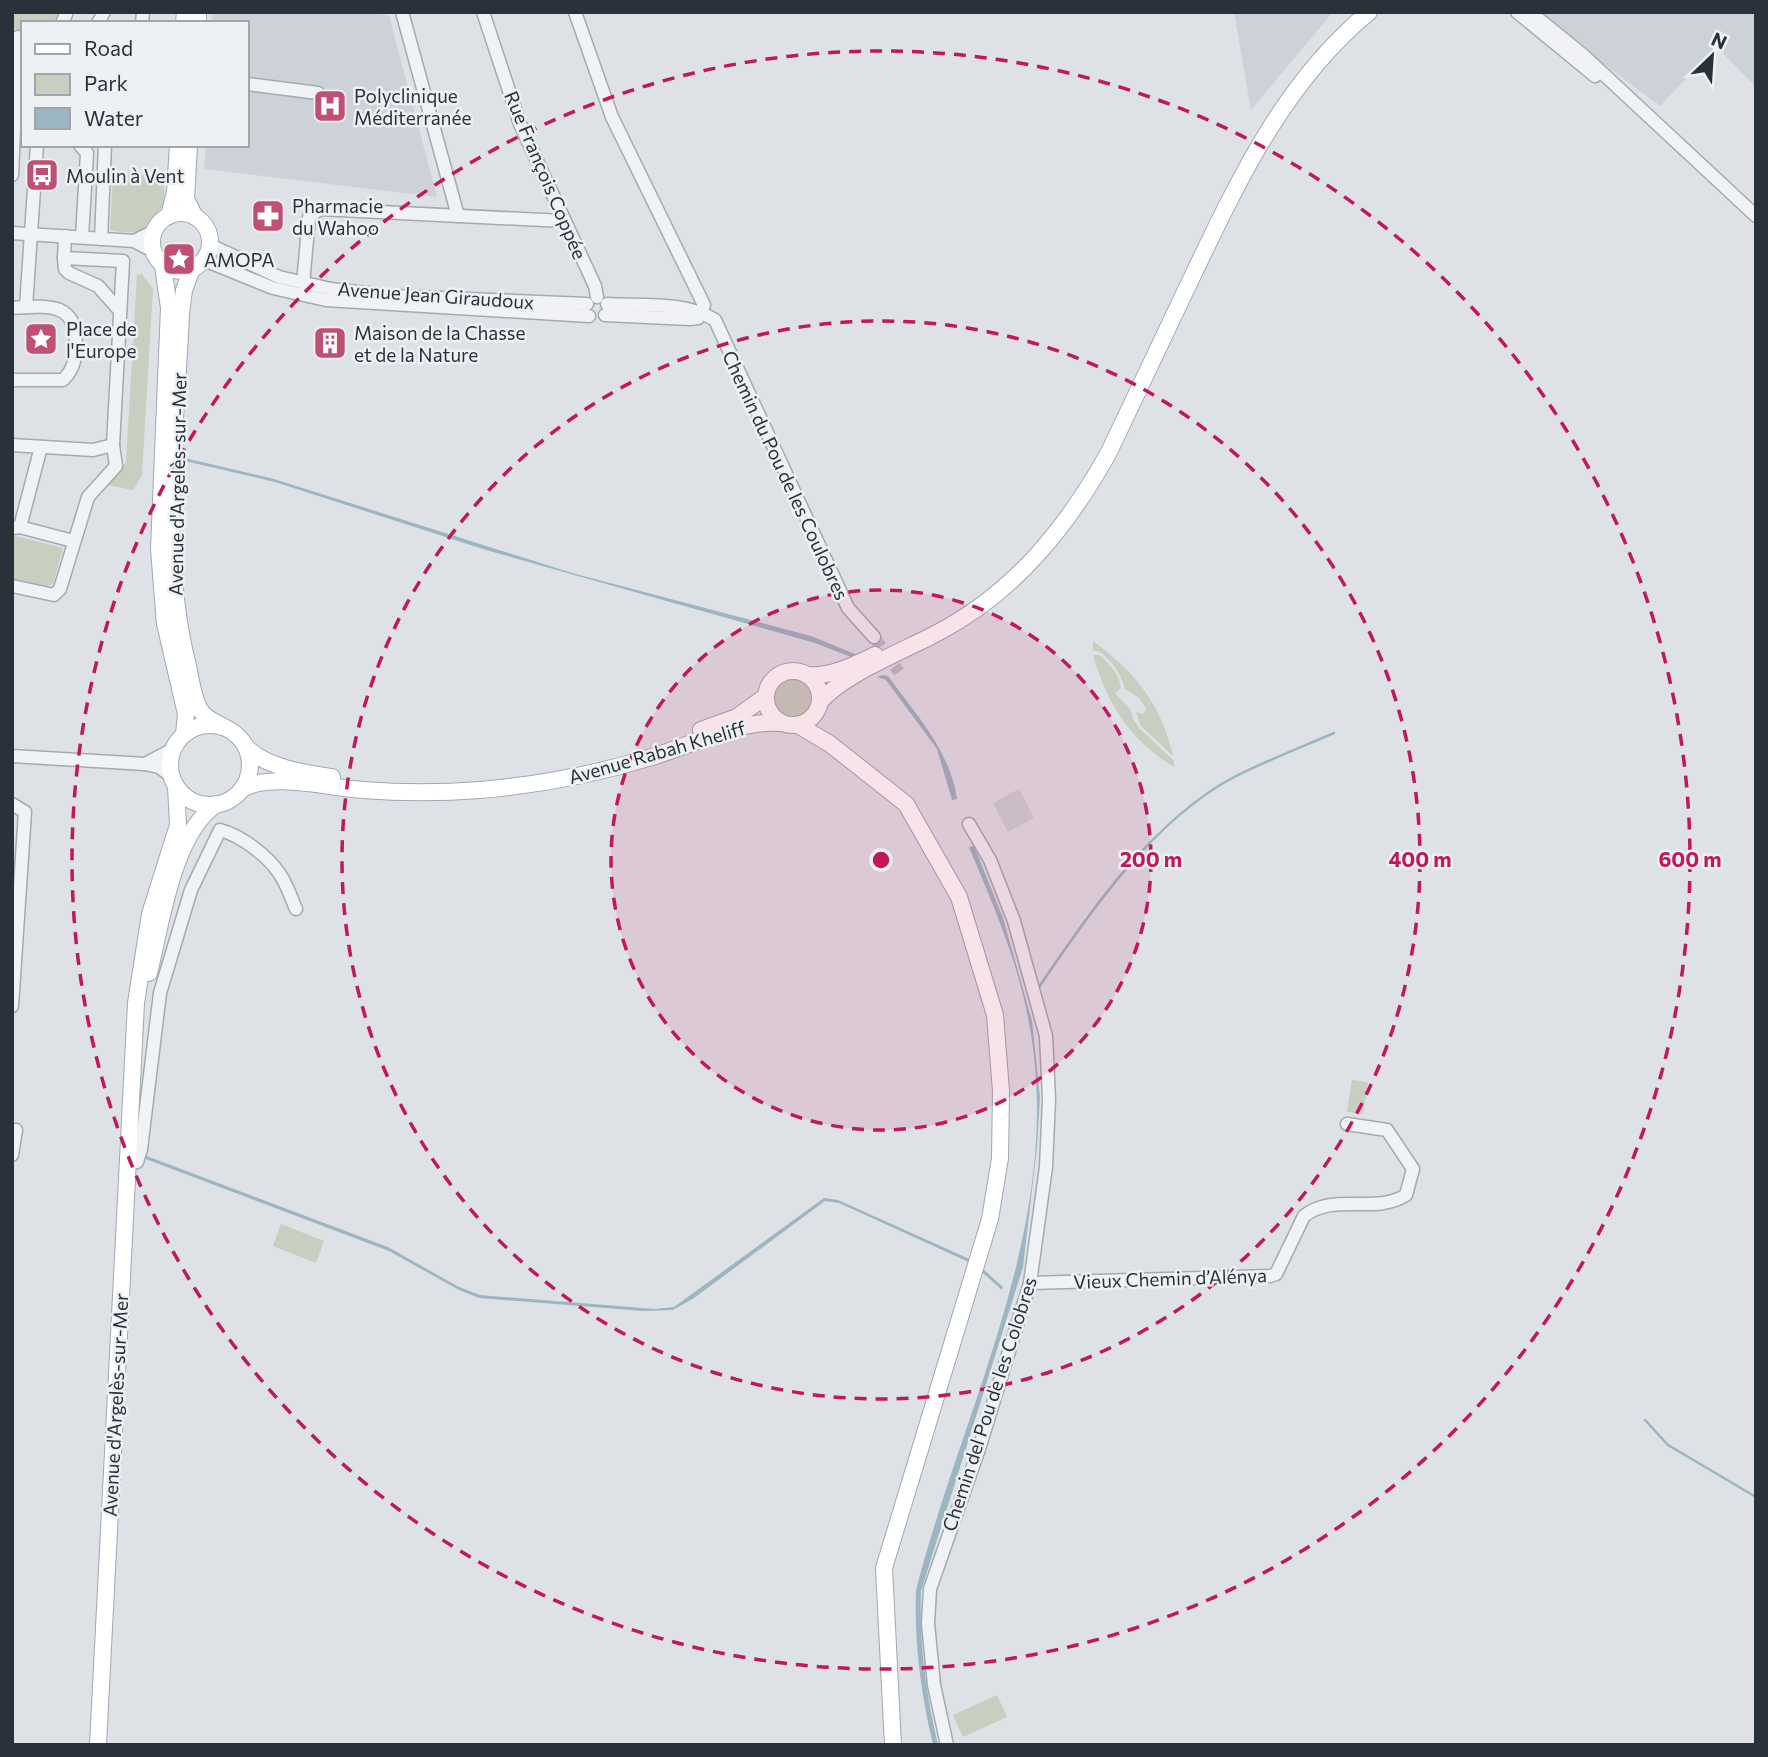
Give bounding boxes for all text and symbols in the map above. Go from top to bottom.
legend [21,21,248,147]
north arrow [1677,21,1747,91]
text: N [1708,27,1731,54]
text: Road [84,35,133,60]
text: Park [84,70,128,95]
place label: Polyclinique Méditerranée [354,84,472,129]
hospital icon: Polyclinique Méditerranée [311,87,349,125]
street label: Rue François Coppée [500,87,592,263]
text: Water [84,105,143,130]
bus stop icon: Moulin à Vent [23,156,61,194]
place label: Moulin à Vent [66,164,184,187]
place label: Pharmacie du Wahoo [292,194,383,239]
pharmacy icon: Pharmacie du Wahoo [249,197,287,235]
place icon: AMOPA [160,240,198,278]
place label: AMOPA [204,248,275,271]
street label: Avenue Jean Giraudoux [337,277,535,313]
place label: Place de l'Europe [66,317,137,362]
place icon: Place de l'Europe [22,320,60,358]
place label: Maison de la Chasse et de la Nature [354,321,526,366]
building icon: Maison de la Chasse et de la Nature [311,324,349,362]
street label: Chemin du Pou de les Coulobres [718,347,854,603]
street label: Avenue d'Argelès-sur-Mer [164,372,190,596]
street label: Avenue Rabah Kheliff [566,716,749,788]
text: 200 m [1120,846,1182,871]
text: 400 m [1388,846,1452,871]
text: 600 m [1658,846,1722,871]
centre of rings [869,848,893,872]
street label: Vieux Chemin d’Alénya [1073,1263,1267,1293]
street label: Chemin del Pou de les Colobres [937,1274,1041,1534]
street label: Avenue d'Argelès-sur-Mer [98,1292,132,1517]

